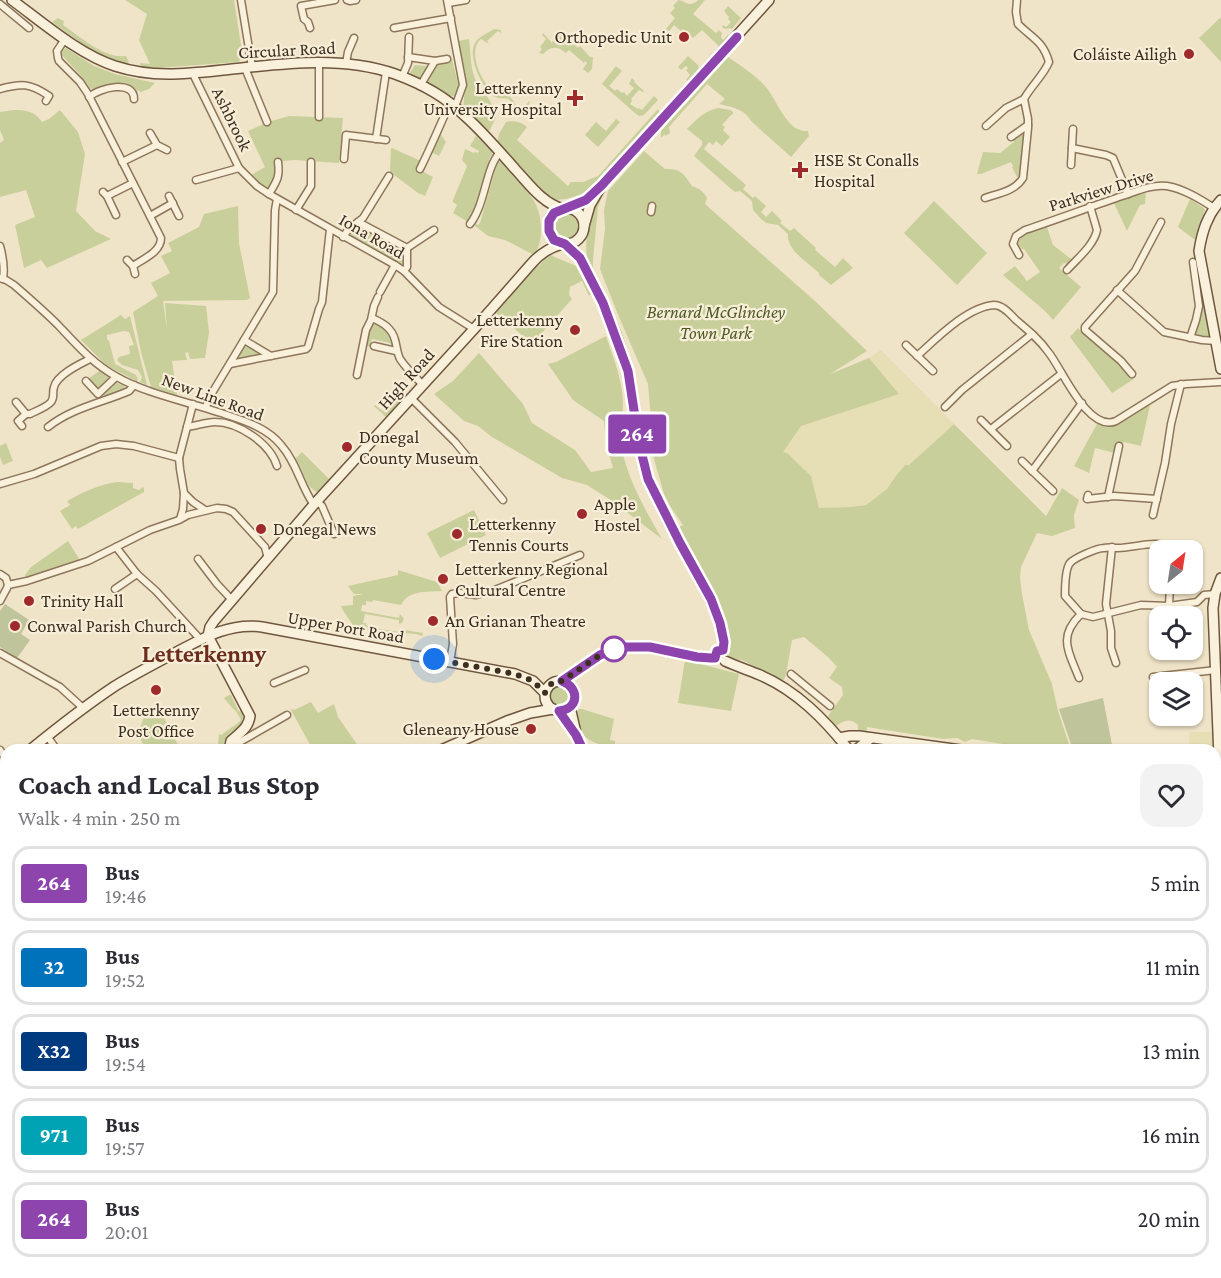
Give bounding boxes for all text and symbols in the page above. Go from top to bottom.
place label: Orthopedic Unit [555,27,673,47]
marker: Orthopedic Unit [677,30,691,44]
street label: Circular Road [238,37,337,63]
place label: Coláiste Ailigh [1073,44,1177,64]
marker: Coláiste Ailigh [1182,47,1196,61]
place label: Letterkenny University Hospital [423,78,563,119]
street label: Ashbrook [208,84,256,155]
marker: Letterkenny University Hospital [566,89,584,107]
place label: HSE St Conalls Hospital [814,150,919,191]
marker: HSE St Conalls Hospital [791,161,809,179]
street label: Parkview Drive [1046,165,1156,215]
street label: Iona Road [336,209,409,263]
park label: Bernard McGlinchey Town Park [647,302,786,343]
place label: Letterkenny Fire Station [476,310,564,351]
marker: Letterkenny Fire Station [568,323,582,337]
street label: High Road [374,344,439,413]
street label: New Line Road [159,369,267,425]
line badge: 264 [602,414,672,454]
text: 264 [620,422,654,446]
place label: Donegal County Museum [359,427,479,468]
marker: Donegal County Museum [340,440,354,454]
place label: Apple Hostel [594,494,641,535]
marker: Apple Hostel [575,507,589,521]
place label: Letterkenny Tennis Courts [469,514,569,555]
place label: Donegal News [273,519,376,539]
marker: Donegal News [254,522,268,536]
marker: Letterkenny Tennis Courts [450,527,464,541]
north arrow [1149,540,1203,594]
map controls [1149,540,1203,726]
place label: Letterkenny Regional Cultural Centre [455,559,608,600]
marker: Letterkenny Regional Cultural Centre [436,572,450,586]
place label: Trinity Hall [41,591,124,611]
marker: Trinity Hall [22,594,36,608]
button: locate [1149,606,1203,660]
street label: Upper Port Road [286,607,406,647]
place label: An Grianan Theatre [445,611,586,631]
marker: An Grianan Theatre [426,614,440,628]
place label: Conwal Parish Church [27,616,187,636]
marker: Conwal Parish Church [8,619,22,633]
unlabelled marker [601,636,627,662]
district label: Letterkenny [142,640,267,667]
your location [419,644,449,674]
button: layers [1149,672,1203,726]
marker: Letterkenny Post Office [149,683,163,697]
place label: Letterkenny Post Office [113,700,200,741]
place label: Gleneany House [402,719,519,739]
marker: Gleneany House [524,722,538,736]
button: heart [1140,764,1203,827]
text: Coach and Local Bus Stop [18,769,320,800]
text: Walk · 4 min · 250 m [18,807,180,829]
text: Bus [105,860,139,885]
text: 264 [37,871,71,895]
text: 5 min [1150,871,1200,896]
text: 19:46 [105,885,147,907]
text: Bus [105,944,139,969]
text: 32 [44,955,64,979]
text: 11 min [1146,955,1200,980]
text: 19:52 [105,969,145,991]
text: Bus [105,1028,139,1053]
text: X32 [38,1039,70,1063]
text: 13 min [1143,1039,1200,1064]
text: 19:54 [105,1053,146,1075]
text: Bus [105,1112,139,1137]
text: 971 [39,1123,69,1147]
text: 16 min [1142,1123,1200,1148]
text: 19:57 [105,1137,144,1159]
text: Bus [105,1196,139,1221]
text: 264 [37,1207,71,1231]
text: 20 min [1138,1207,1200,1232]
text: 20:01 [105,1221,148,1243]

